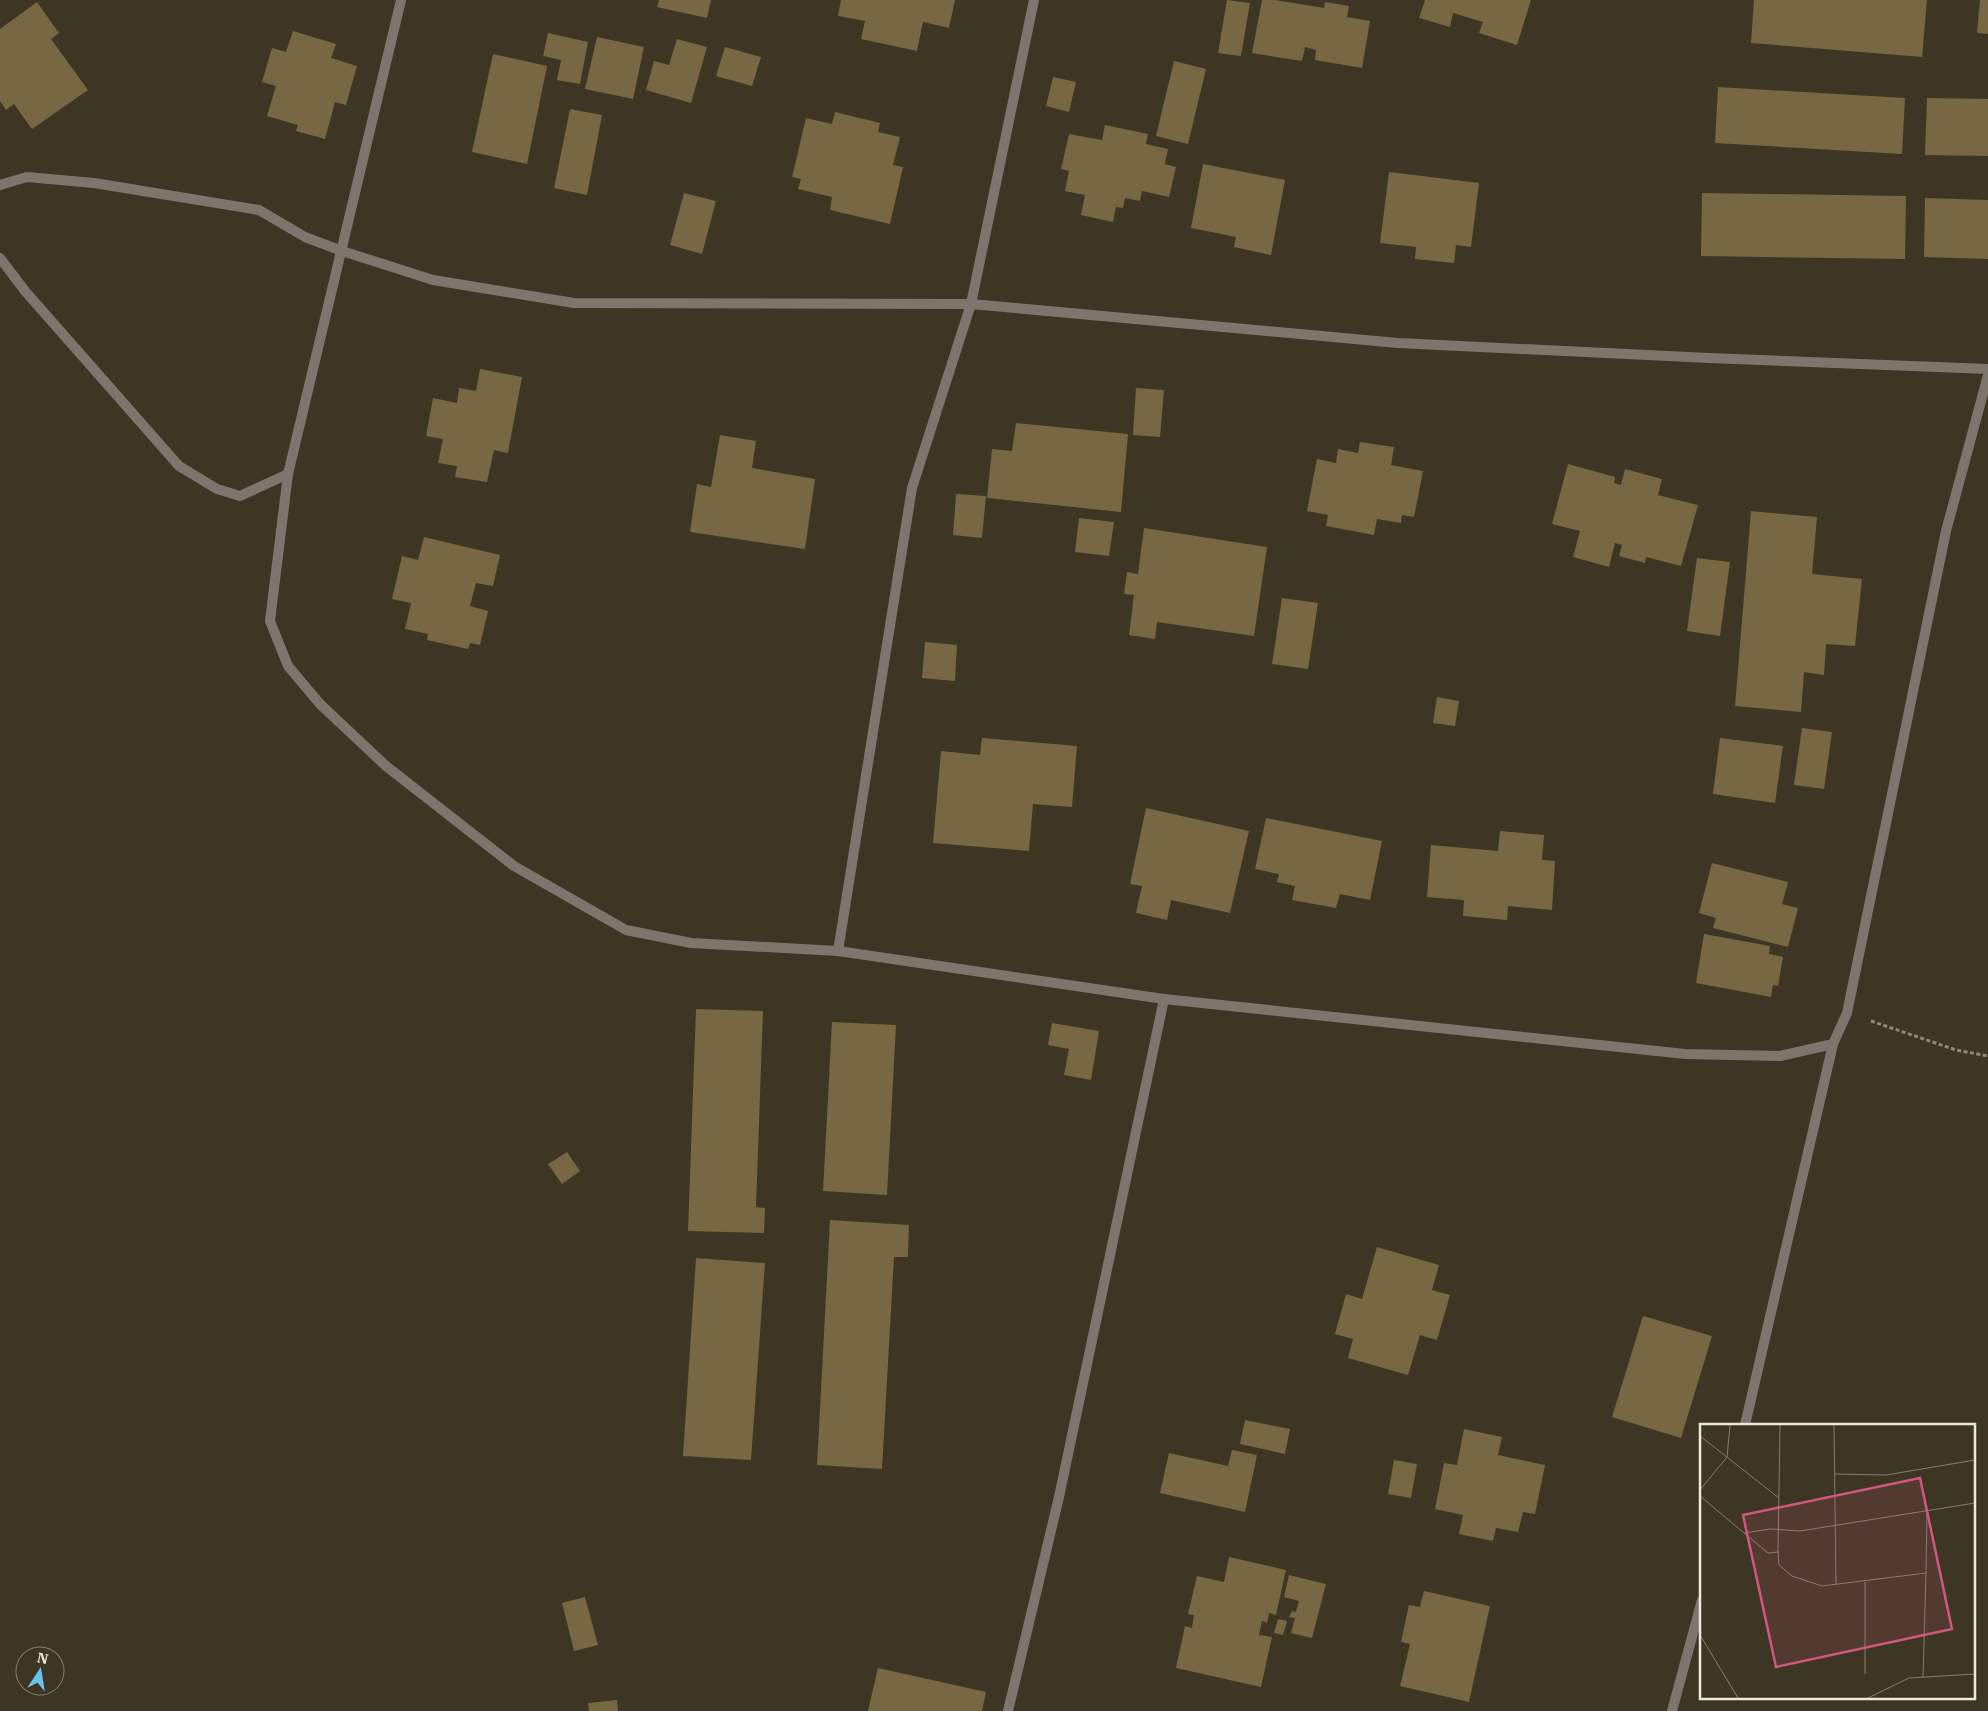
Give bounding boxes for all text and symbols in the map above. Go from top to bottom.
inset map [1700,1424,1976,1698]
north arrow [15,1646,65,1696]
text: N [35,1648,50,1668]

